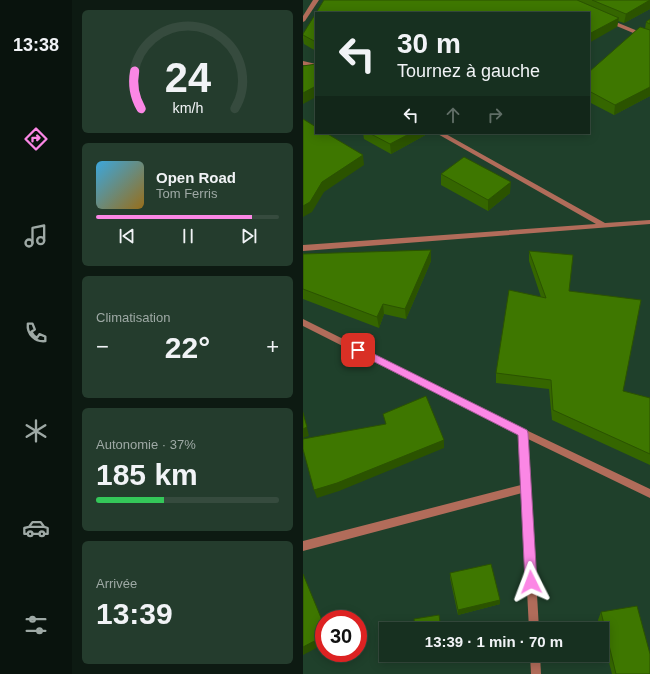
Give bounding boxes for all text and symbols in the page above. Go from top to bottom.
icon: left [331,28,383,80]
text: 30 m [397,28,461,59]
text: 13:38 [13,35,59,55]
text: 24 [164,54,211,101]
text: Tournez à gauche [397,61,540,81]
text: km/h [172,100,203,116]
icon: left [400,104,422,126]
icon: ahead [442,104,464,126]
icon: right [484,104,506,126]
icon: directions [22,125,50,153]
text: Open Road [156,169,236,186]
text: Tom Ferris [156,186,217,201]
icon: music [22,222,50,250]
icon: previous [116,225,138,247]
icon: pause [177,225,199,247]
icon: next [238,225,260,247]
text: Climatisation [96,310,170,325]
icon: phone [22,319,50,347]
text: 22° [165,331,210,364]
pin [341,333,375,367]
text: − [96,334,109,359]
text: + [266,334,279,359]
icon: arrive [347,339,369,361]
icon: climate [22,417,50,445]
text: Autonomie · 37% [96,437,196,452]
text: 185 km [96,458,198,491]
icon: car [22,514,50,542]
position arrow [510,561,552,603]
text: Arrivée [96,576,137,591]
text: 13:39 [96,597,173,630]
speed limit sign: 30 [315,610,367,662]
icon: filters [22,611,50,639]
text: 13:39 · 1 min · 70 m [425,633,563,650]

